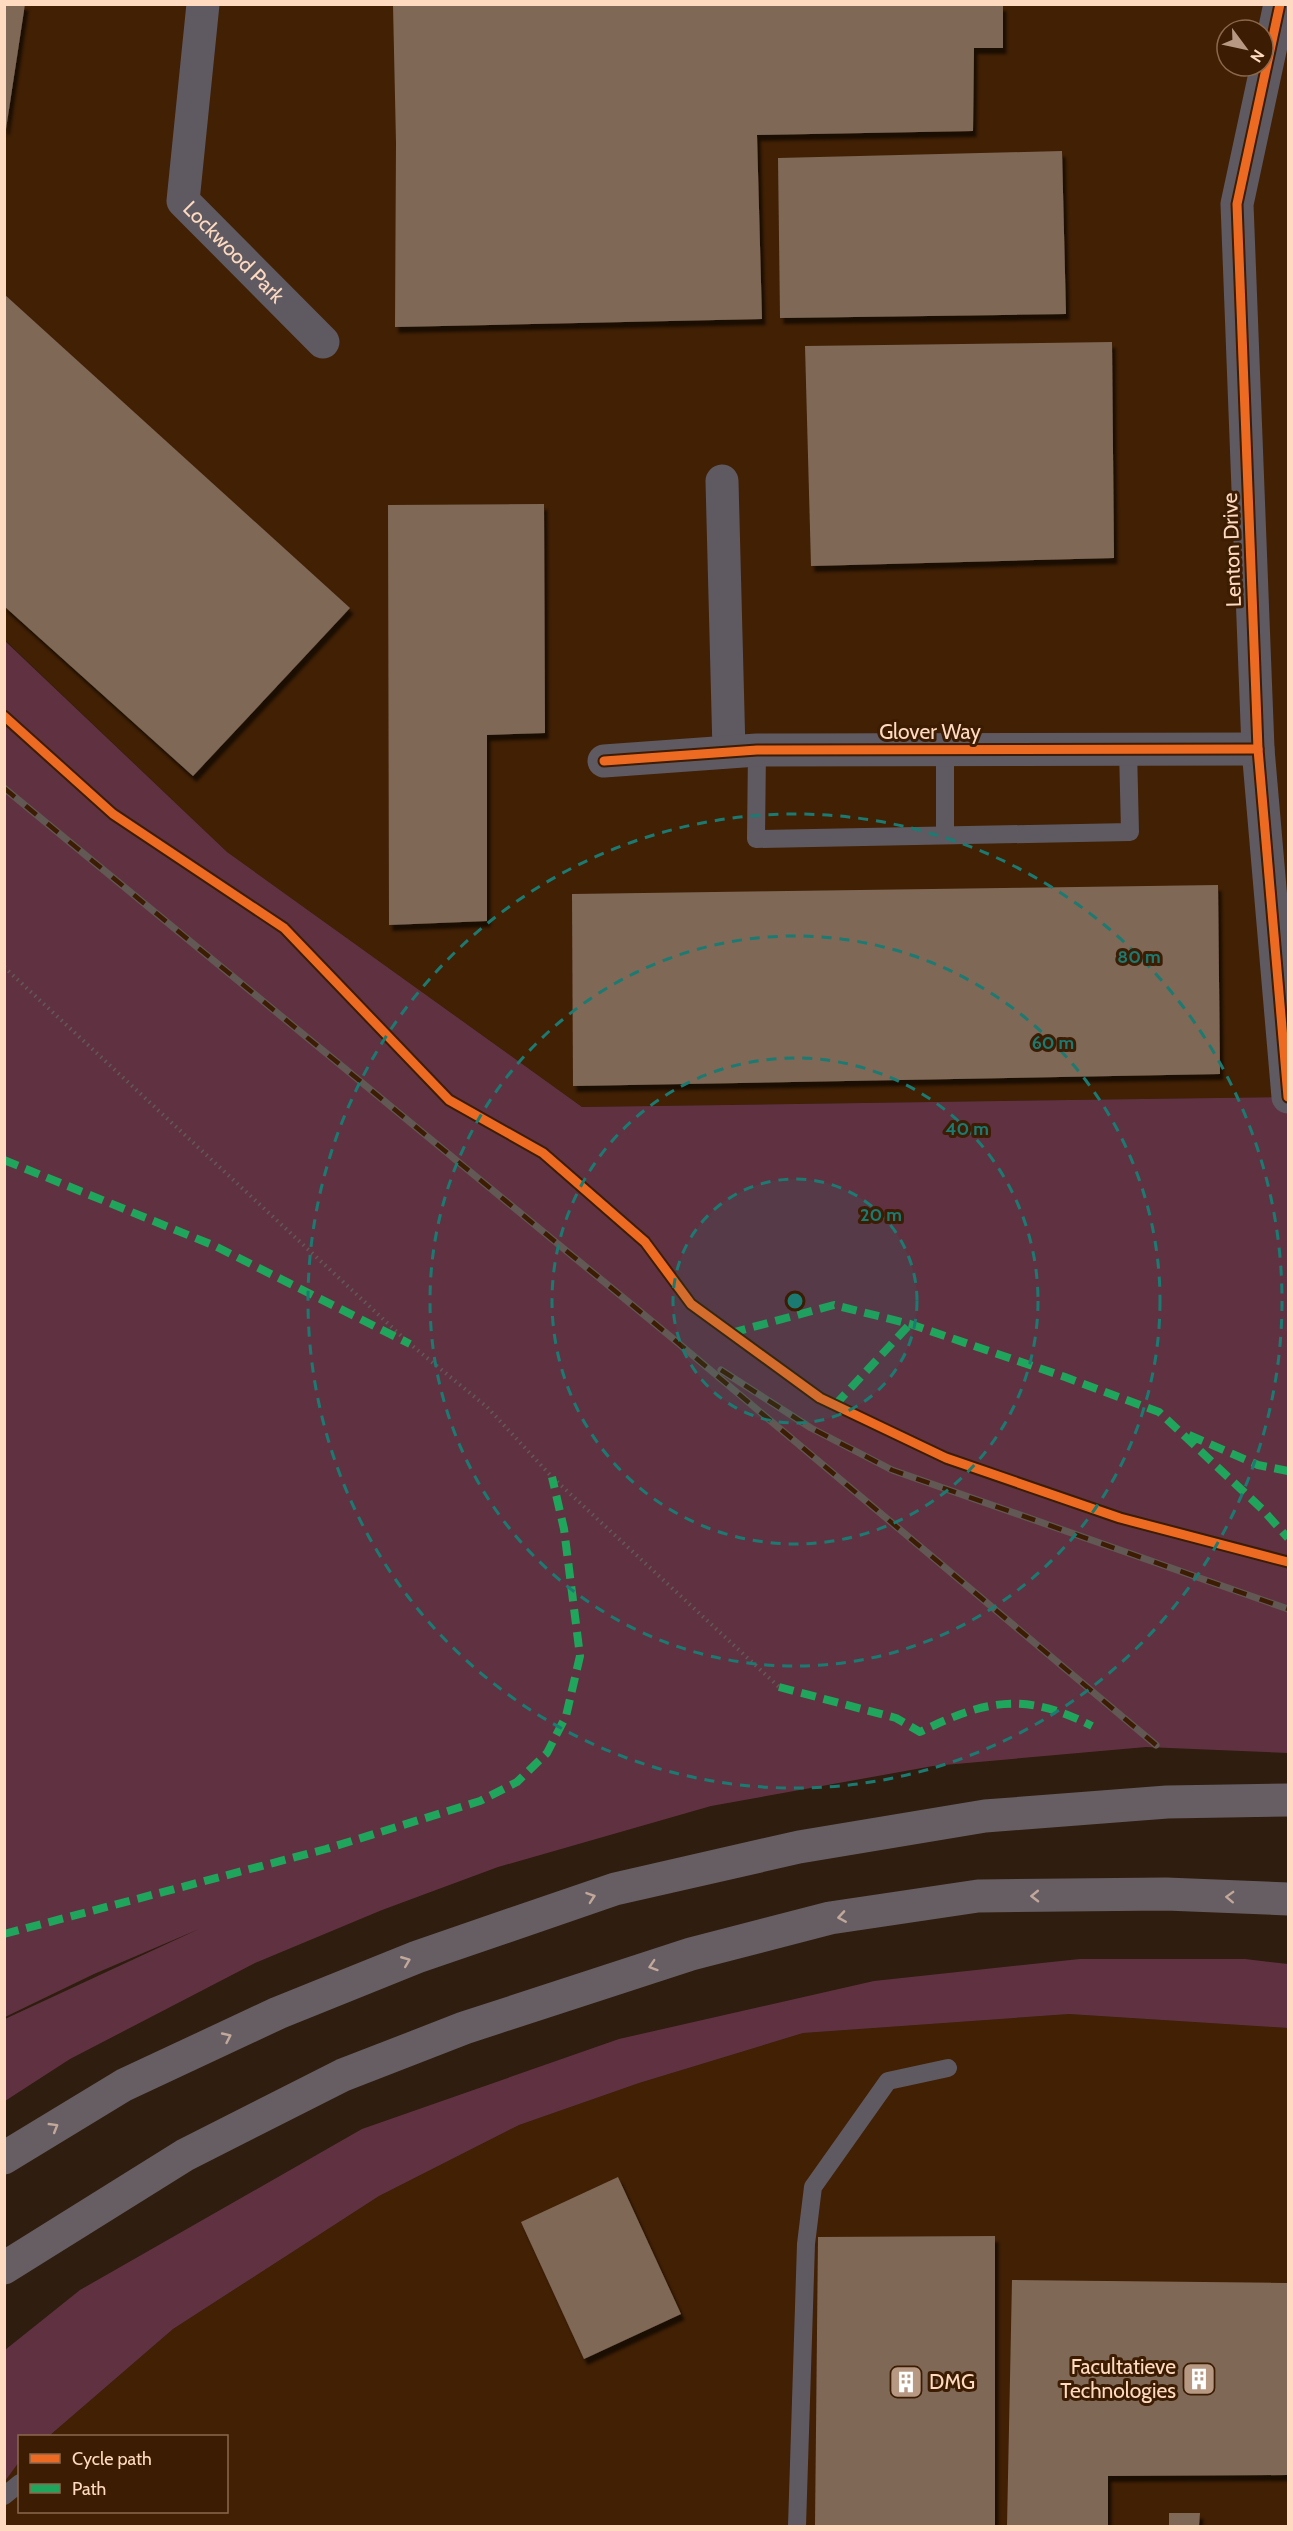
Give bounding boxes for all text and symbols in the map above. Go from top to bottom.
north arrow [1215,18,1275,78]
text: N [1246,46,1268,66]
street label: Lockwood Park [178,196,290,308]
street label: Lenton Drive [1217,492,1246,608]
street label: Glover Way [879,719,981,744]
text: 80 m [1117,946,1161,968]
text: 60 m [1032,1032,1074,1054]
text: 40 m [945,1118,989,1140]
text: 20 m [860,1204,902,1226]
centre of rings [785,1291,805,1311]
one-way arrow [1031,1889,1040,1902]
one-way arrow [1226,1890,1235,1903]
one-way arrow [585,1892,595,1905]
one-way arrow [837,1910,846,1922]
one-way arrow [400,1956,411,1968]
one-way arrow [648,1959,659,1971]
one-way arrow [220,2032,231,2044]
one-way arrow [48,2123,58,2135]
place label: Facultatieve Technologies [1060,2354,1176,2403]
building icon: Facultatieve Technologies [1181,2361,1217,2397]
building icon: DMG [888,2364,924,2400]
place label: DMG [929,2369,975,2394]
legend [18,2435,228,2513]
text: Cycle path [72,2448,152,2470]
text: Path [72,2478,106,2500]

